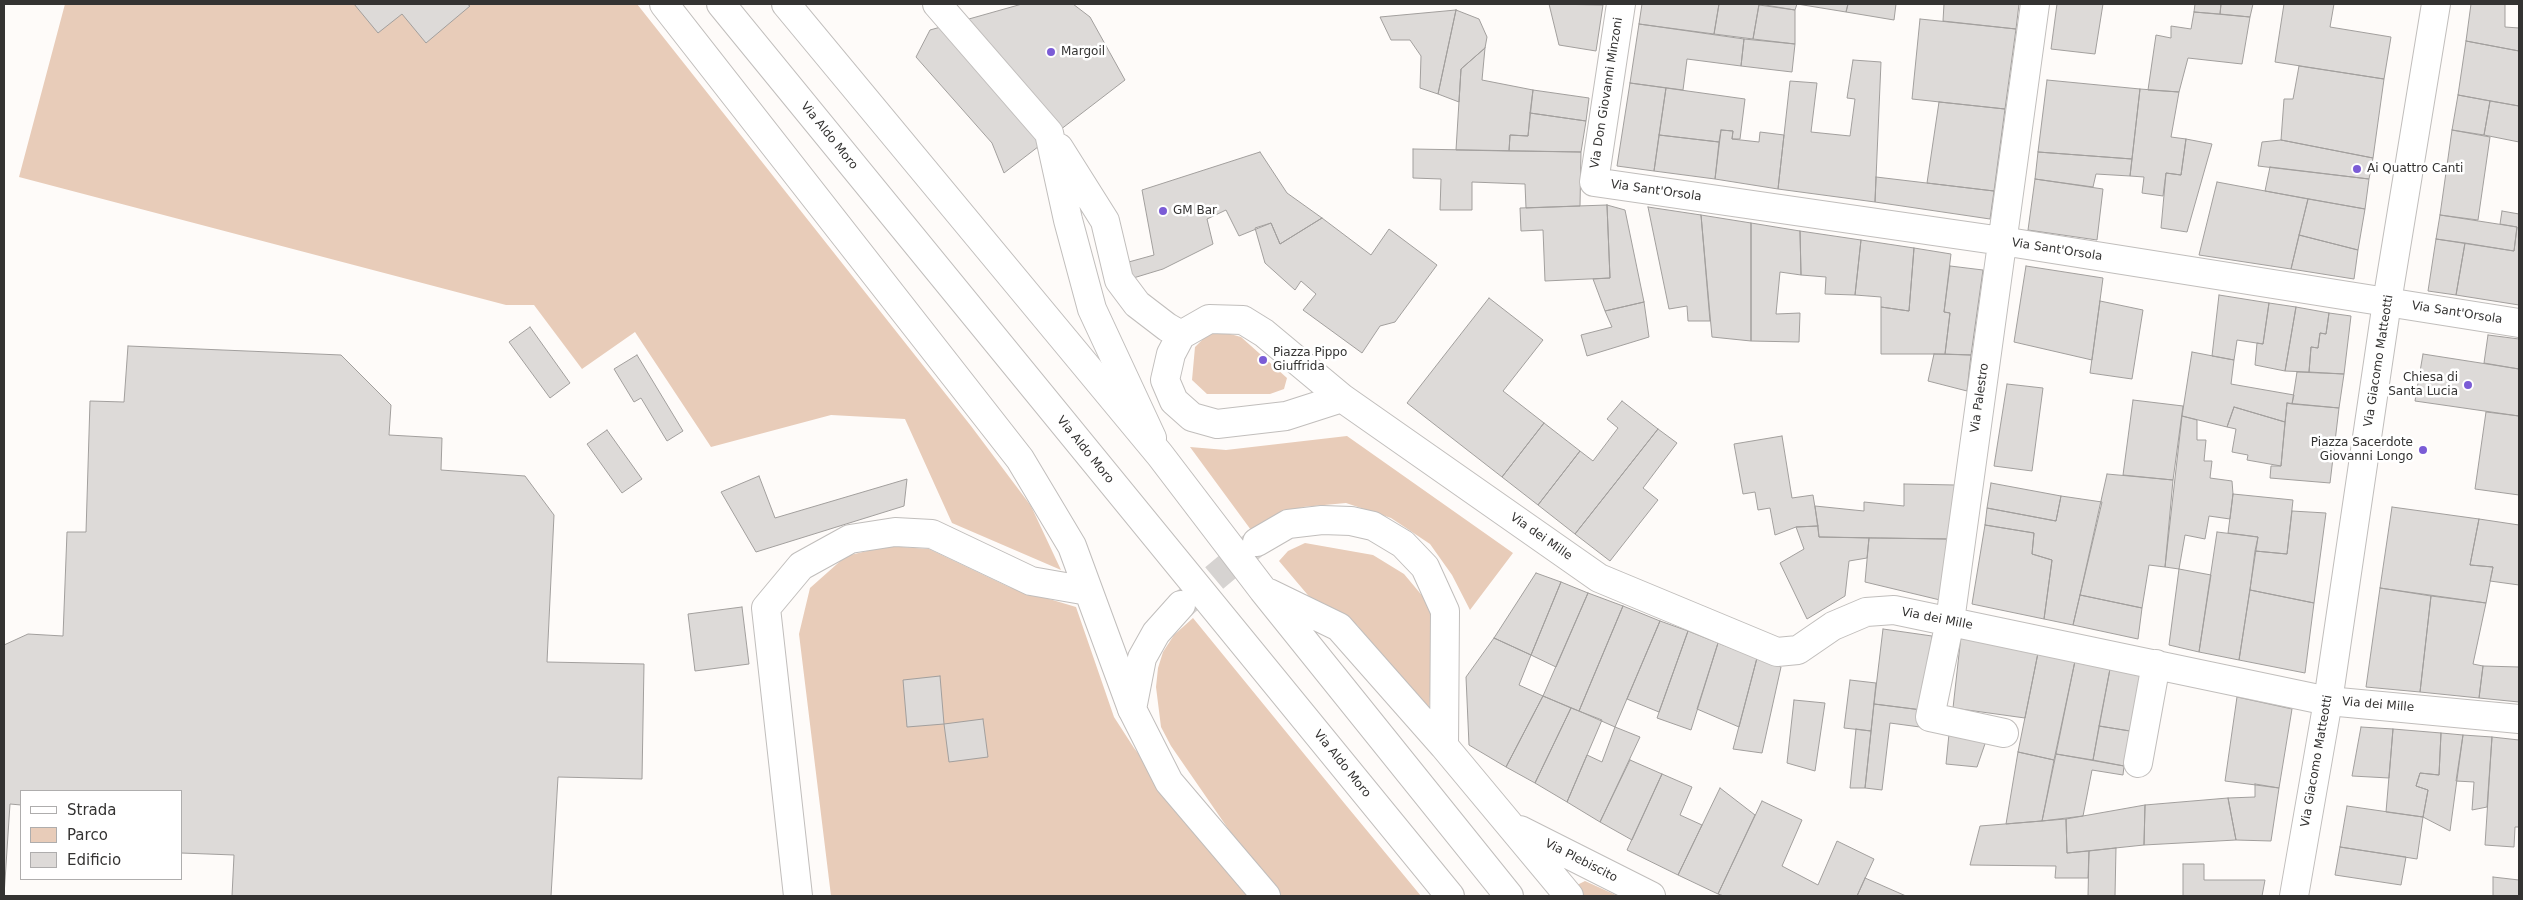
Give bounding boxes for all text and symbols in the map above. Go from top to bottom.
street label: Via Don Giovanni Minzoni [1588,16,1626,170]
place label: Margoil [1061,45,1105,59]
marker: Margoil [1045,46,1057,58]
street label: Via Aldo Moro [797,99,861,173]
place label: Ai Quattro Canti [2367,162,2463,176]
marker: Ai Quattro Canti [2351,163,2363,175]
street label: Via Sant'Orsola [1610,177,1702,205]
place label: GM Bar [1173,204,1217,218]
marker: GM Bar [1157,205,1169,217]
street label: Via Sant'Orsola [2011,236,2103,264]
street label: Via Giacomo Matteotti [2361,294,2397,428]
street label: Via Sant'Orsola [2411,299,2503,327]
place label: Piazza Pippo Giuffrida [1273,346,1347,374]
marker: Piazza Pippo Giuffrida [1257,354,1269,366]
street label: Via Palestro [1968,362,1992,434]
place label: Chiesa di Santa Lucia [2388,371,2458,399]
marker: Chiesa di Santa Lucia [2462,379,2474,391]
street label: Via Aldo Moro [1053,413,1117,487]
place label: Piazza Sacerdote Giovanni Longo [2311,436,2413,464]
marker: Piazza Sacerdote Giovanni Longo [2417,444,2429,456]
street label: Via dei Mille [1507,510,1575,564]
street label: Via dei Mille [1900,605,1974,633]
street label: Via Giacomo Matteotti [2298,694,2336,828]
street label: Via dei Mille [2341,695,2415,715]
street label: Via Aldo Moro [1310,727,1374,801]
legend [20,790,182,880]
text: Strada [67,801,116,819]
text: Parco [67,826,108,844]
street label: Via Plebiscito [1542,837,1620,885]
text: Edificio [67,851,121,869]

